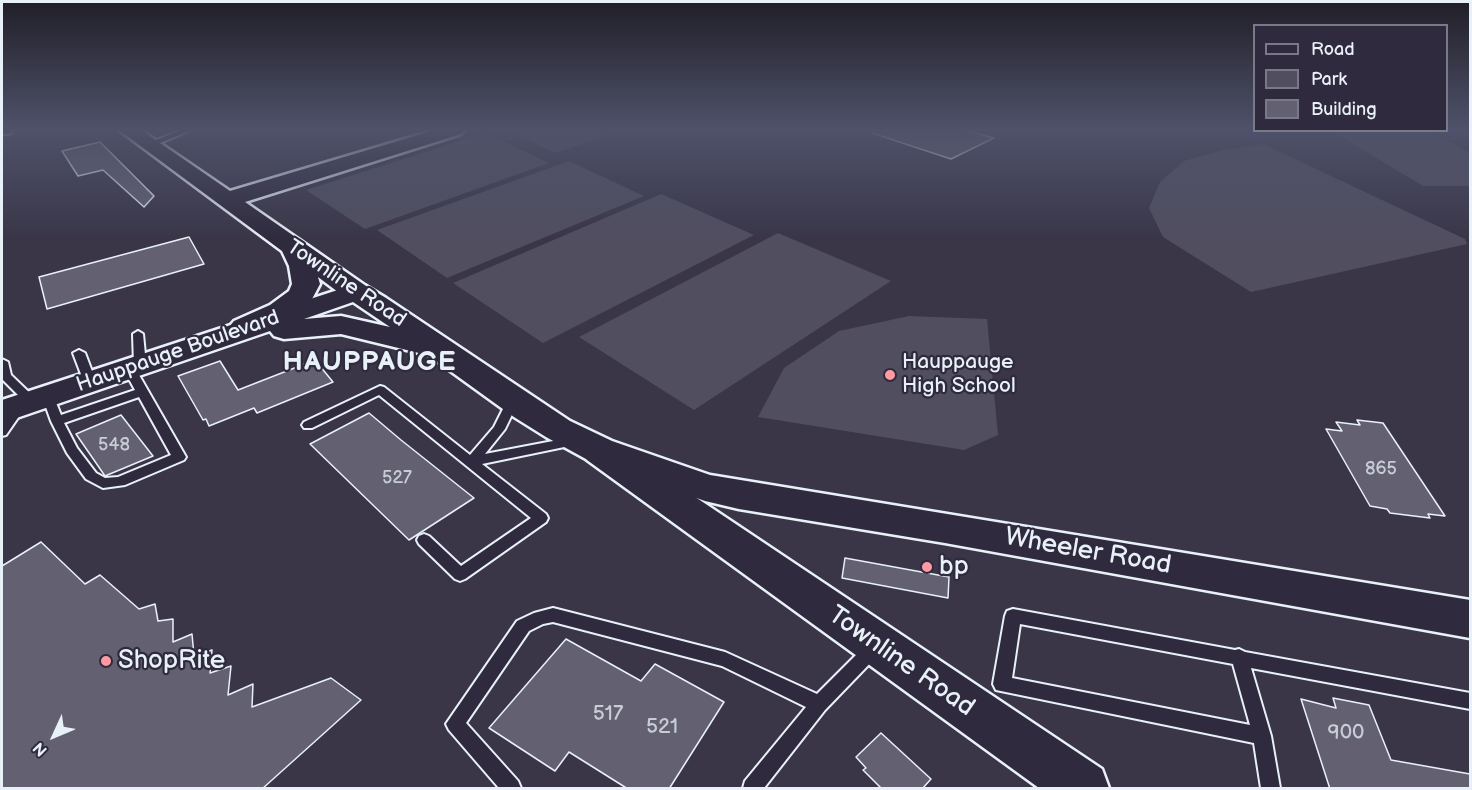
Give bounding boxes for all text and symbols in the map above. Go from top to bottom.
legend [1253,24,1448,132]
text: Road [1311,39,1355,60]
text: Park [1311,69,1347,90]
text: Building [1311,99,1377,120]
street label: Townline Road [282,235,410,333]
street label: Hauppauge Boulevard [73,305,283,399]
district label: HAUPPAUGE [283,347,457,379]
place label: Hauppauge High School [902,350,1016,400]
marker: Hauppauge High School [883,368,897,382]
house number: 548 [98,434,130,456]
house number: 865 [1365,458,1397,480]
house number: 527 [382,467,412,489]
street label: Wheeler Road [1002,522,1174,582]
place label: bp [939,551,969,583]
marker: bp [920,560,934,574]
street label: Townline Road [822,600,980,724]
place label: ShopRite [118,645,225,677]
marker: ShopRite [99,654,113,668]
house number: 517 [593,702,623,728]
north arrow [24,706,84,766]
house number: 521 [646,715,678,741]
house number: 900 [1328,721,1364,747]
text: N [30,738,52,760]

